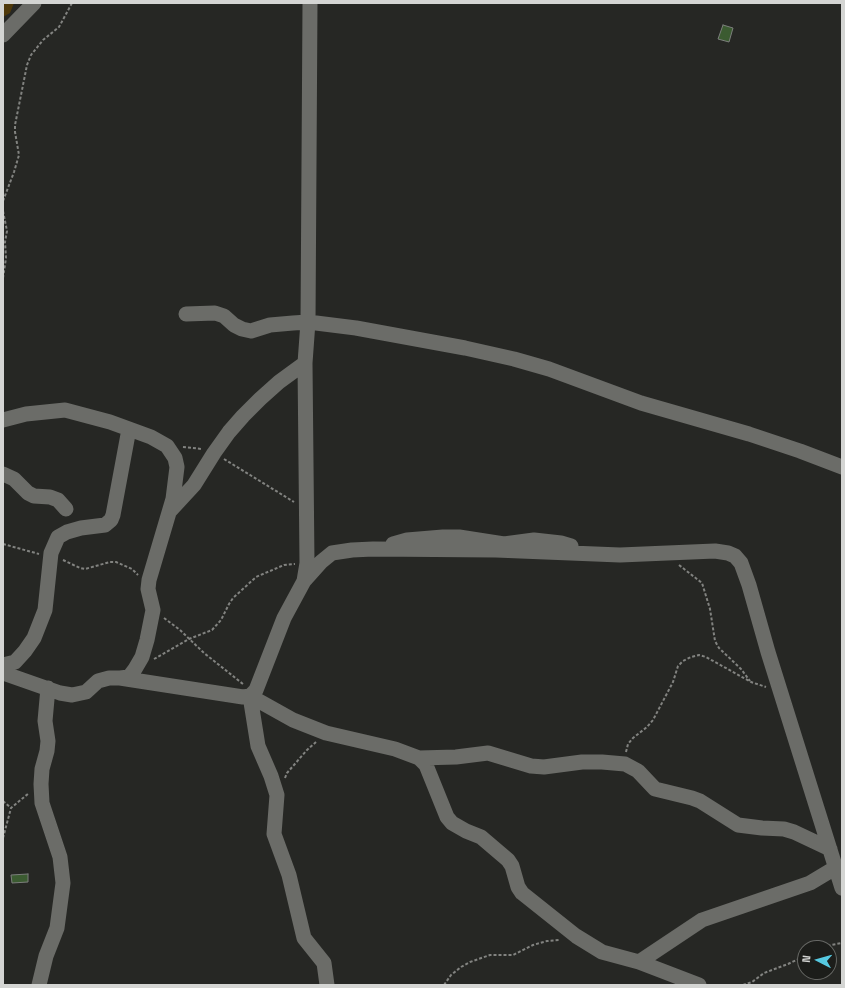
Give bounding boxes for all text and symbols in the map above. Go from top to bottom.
north arrow [797,940,837,980]
text: N [799,954,813,963]

